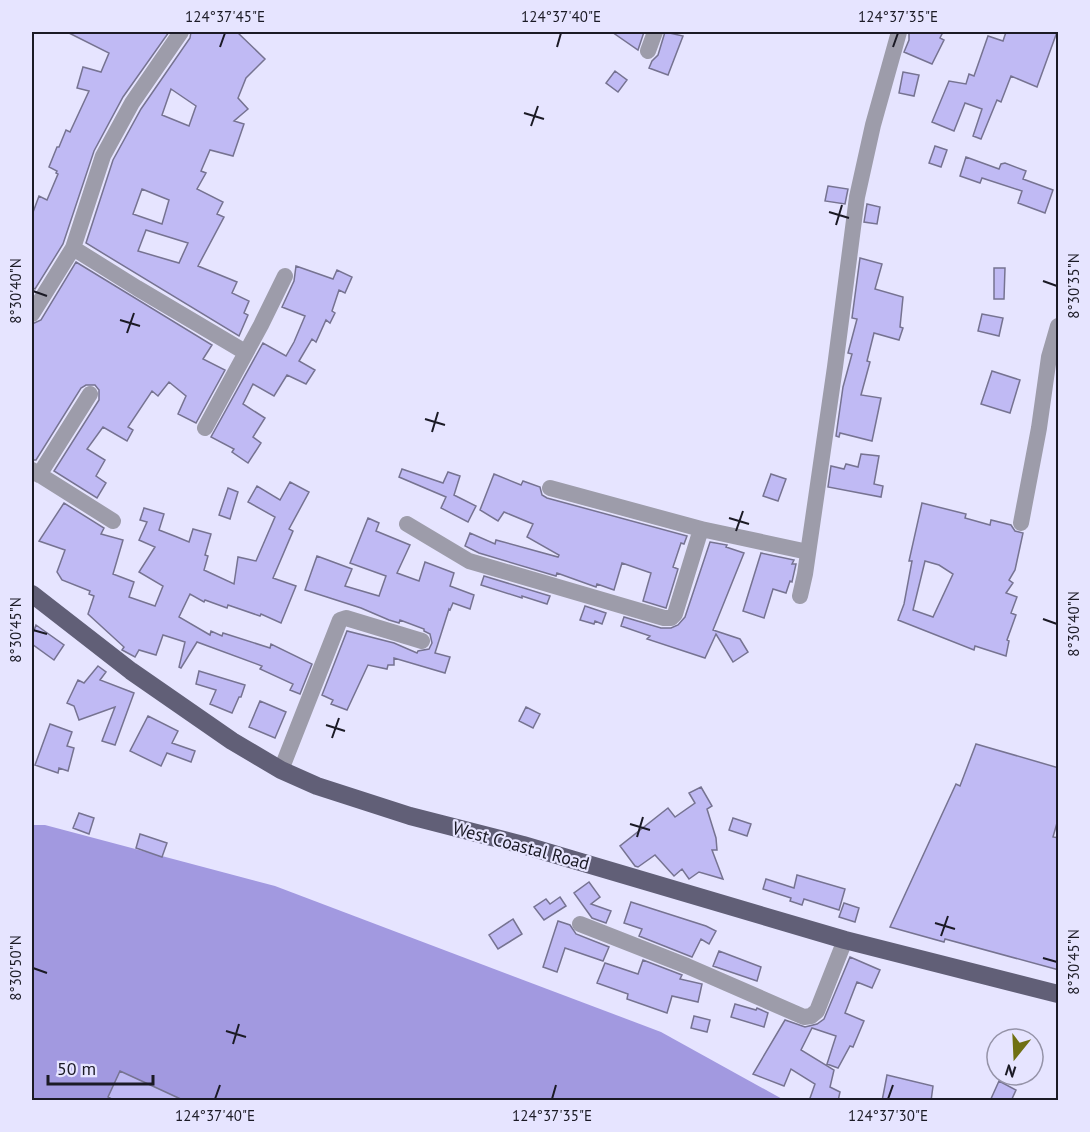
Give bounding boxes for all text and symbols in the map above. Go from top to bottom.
text: 124°37'45"E [185,7,265,26]
text: 124°37'40"E [521,7,601,26]
text: 124°37'35"E [858,7,938,26]
text: 8°30'35"N [1064,253,1083,319]
text: 8°30'40"N [6,258,25,324]
text: 8°30'40"N [1064,591,1083,657]
text: 8°30'45"N [6,597,25,663]
street label: West Coastal Road [450,816,592,875]
text: 8°30'45"N [1064,929,1083,995]
text: 8°30'50"N [6,935,25,1001]
north arrow [985,1027,1045,1087]
scale bar [48,1048,153,1086]
text: 50 m [57,1057,96,1080]
text: N [1002,1060,1018,1082]
text: 124°37'40"E [175,1106,255,1125]
text: 124°37'35"E [512,1106,592,1125]
text: 124°37'30"E [848,1106,928,1125]

